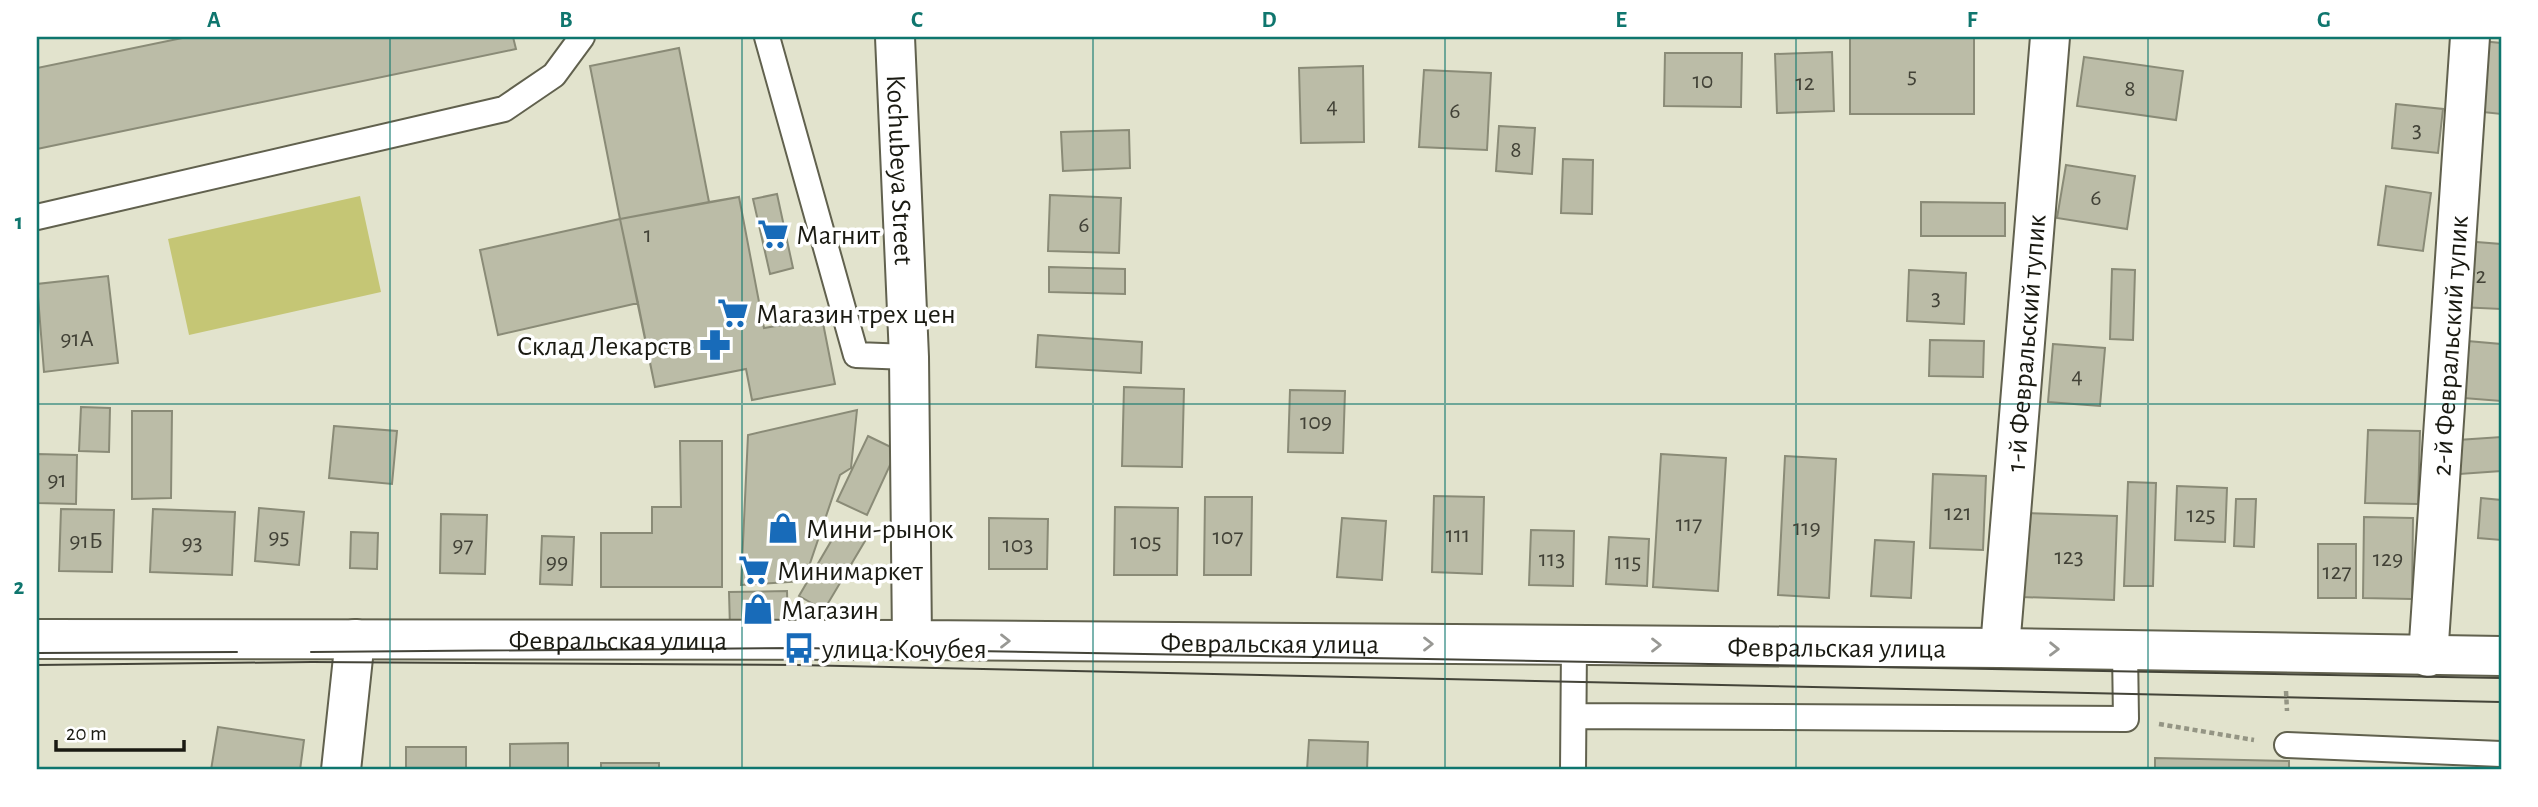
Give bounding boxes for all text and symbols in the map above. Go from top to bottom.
text: A [207,9,221,32]
text: B [559,9,573,32]
text: C [911,9,923,32]
text: D [1261,9,1277,32]
text: E [1615,9,1627,32]
text: F [1967,9,1978,32]
text: G [2317,9,2331,32]
house number: 5 [1907,64,1917,88]
house number: 10 [1693,69,1713,93]
house number: 12 [1795,71,1815,95]
street label: Kochubeya Street [881,74,917,266]
house number: 8 [2124,77,2136,101]
house number: 4 [1326,94,1338,118]
house number: 6 [1449,99,1461,123]
house number: 3 [2412,118,2422,142]
house number: 8 [1510,138,1522,162]
house number: 6 [2090,186,2102,210]
text: 1 [15,211,23,234]
house number: 6 [1078,213,1090,237]
street label: 1-й Февральский тупик [2002,213,2051,473]
street label: 2-й Февральский тупик [2428,215,2474,477]
supermarket icon: Магнит [756,217,790,251]
place label: Магнит [796,222,881,250]
house number: 1 [644,223,652,247]
house number: 2 [2476,264,2487,288]
house number: 3 [1931,286,1941,310]
supermarket icon: Магазин трех цен [716,296,750,330]
place label: Магазин трех цен [756,301,956,329]
house number: 91А [60,327,94,351]
pharmacy icon: Склад Лекарств [698,328,732,362]
place label: Склад Лекарств [517,333,692,361]
house number: 4 [2071,364,2083,388]
house number: 109 [1300,410,1332,434]
house number: 91 [47,468,67,492]
house number: 121 [1944,501,1972,525]
house number: 125 [2186,503,2216,527]
shop icon: Мини-рынок [766,511,800,545]
house number: 117 [1676,512,1702,536]
place label: Мини-рынок [806,516,954,544]
house number: 119 [1793,516,1821,540]
house number: 111 [1446,523,1470,547]
house number: 95 [268,525,290,549]
house number: 107 [1213,525,1243,549]
house number: 91Б [69,529,103,553]
house number: 105 [1131,530,1161,554]
house number: 93 [181,531,203,555]
house number: 97 [452,533,474,557]
house number: 103 [1003,533,1033,557]
house number: 123 [2054,545,2084,569]
house number: 113 [1539,547,1565,571]
house number: 129 [2373,547,2403,571]
house number: 99 [546,550,568,574]
house number: 115 [1615,550,1641,574]
supermarket icon: Минимаркет [737,553,771,587]
place label: Минимаркет [777,558,924,586]
house number: 127 [2322,560,2352,584]
text: 2 [14,576,25,599]
shop icon: Магазин [741,592,775,626]
place label: Магазин [781,597,879,625]
street label: Февральская улица [509,628,728,656]
street label: Февральская улица [1160,630,1379,659]
bus stop icon: улица Кочубея [782,631,816,665]
one-way arrow [1000,633,1010,649]
street label: Февральская улица [1727,634,1946,664]
place label: улица Кочубея [821,636,987,664]
one-way arrow [1423,636,1434,652]
one-way arrow [1650,638,1661,653]
one-way arrow [2049,642,2060,657]
scale bar [56,709,184,753]
text: 20 m [66,723,107,744]

